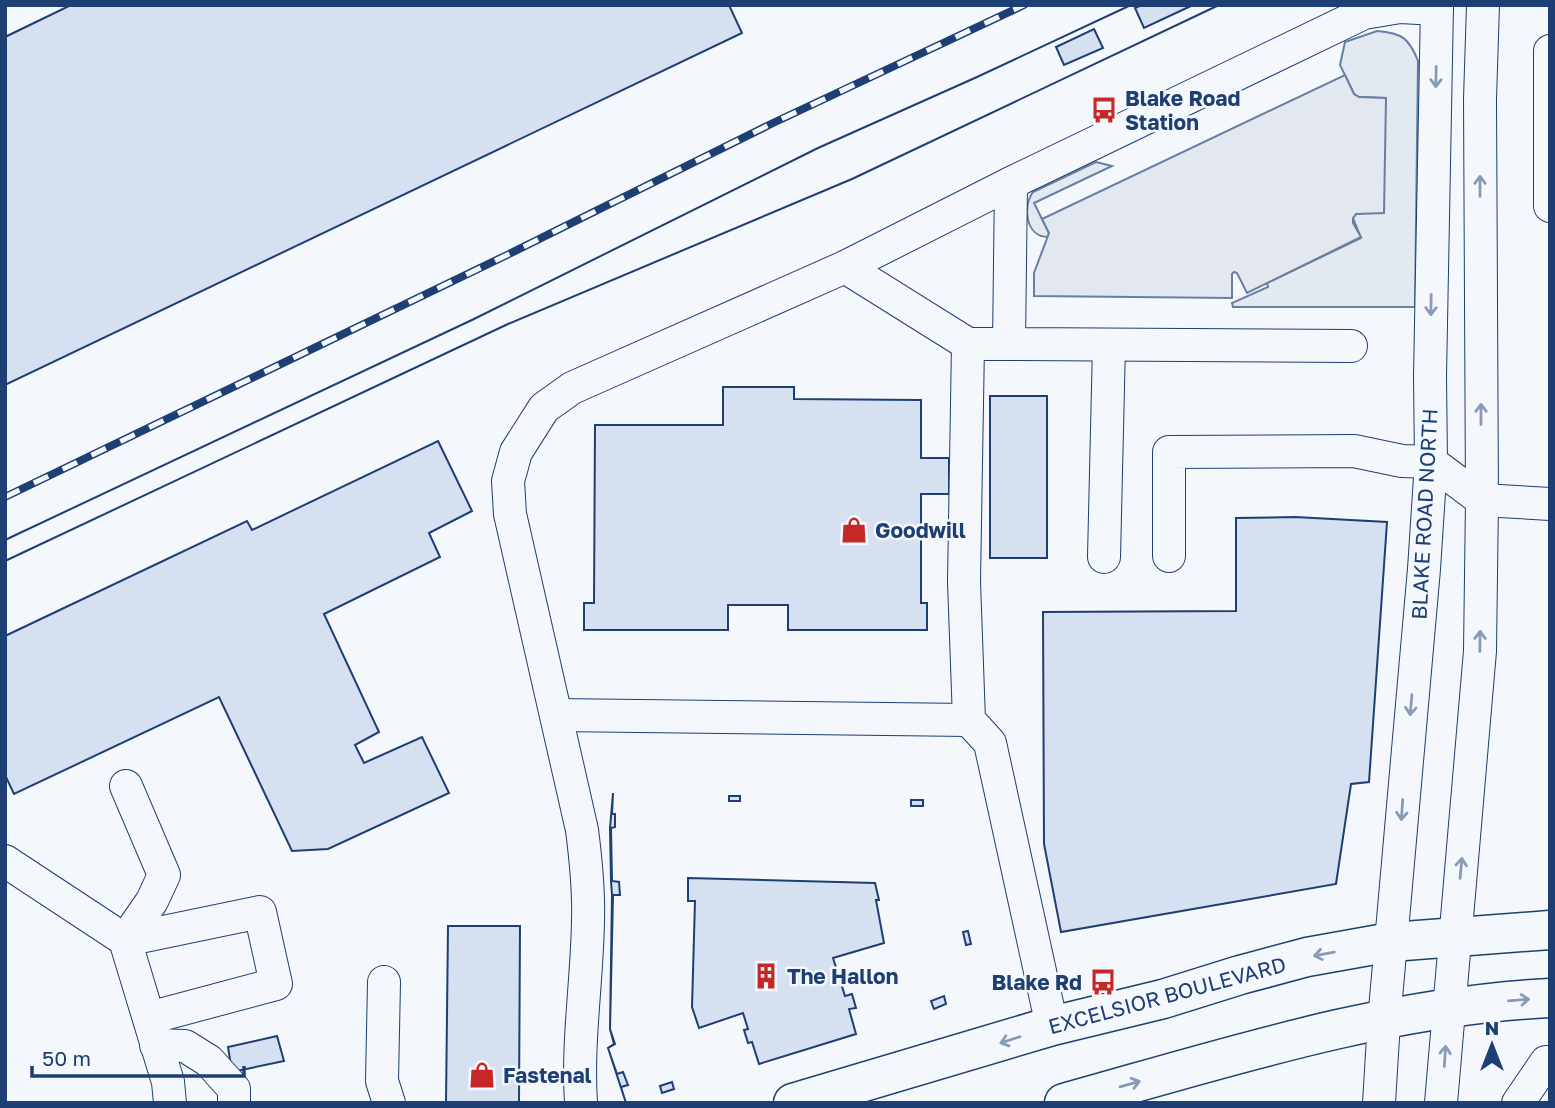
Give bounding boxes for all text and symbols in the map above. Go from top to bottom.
one-way arrow [1429,65,1443,88]
place label: Blake Road Station [1125,85,1240,135]
bus stop icon: Blake Road Station [1089,95,1119,125]
one-way arrow [1473,175,1487,198]
one-way arrow [1425,293,1438,316]
one-way arrow [1474,402,1488,425]
street label: BLAKE ROAD NORTH [1405,408,1443,620]
shop icon: Goodwill [839,515,869,545]
place label: Goodwill [875,517,966,543]
one-way arrow [1473,630,1487,653]
one-way arrow [1404,694,1417,716]
one-way arrow [1396,798,1409,821]
one-way arrow [1455,857,1468,880]
one-way arrow [1313,948,1336,961]
street label: EXCELSIOR BOULEVARD [1045,951,1289,1039]
building icon: The Hallon [751,961,781,991]
place label: The Hallon [787,963,898,989]
bus stop icon: Blake Rd [1088,967,1118,997]
place label: Blake Rd [991,969,1082,995]
one-way arrow [1508,994,1530,1007]
north arrow [1457,1010,1527,1080]
text: N [1485,1016,1499,1039]
scale bar [32,1034,243,1078]
one-way arrow [1000,1035,1022,1047]
text: 50 m [42,1045,91,1071]
one-way arrow [1439,1045,1452,1068]
shop icon: Fastenal [467,1060,497,1090]
place label: Fastenal [503,1062,592,1088]
one-way arrow [1119,1077,1141,1090]

